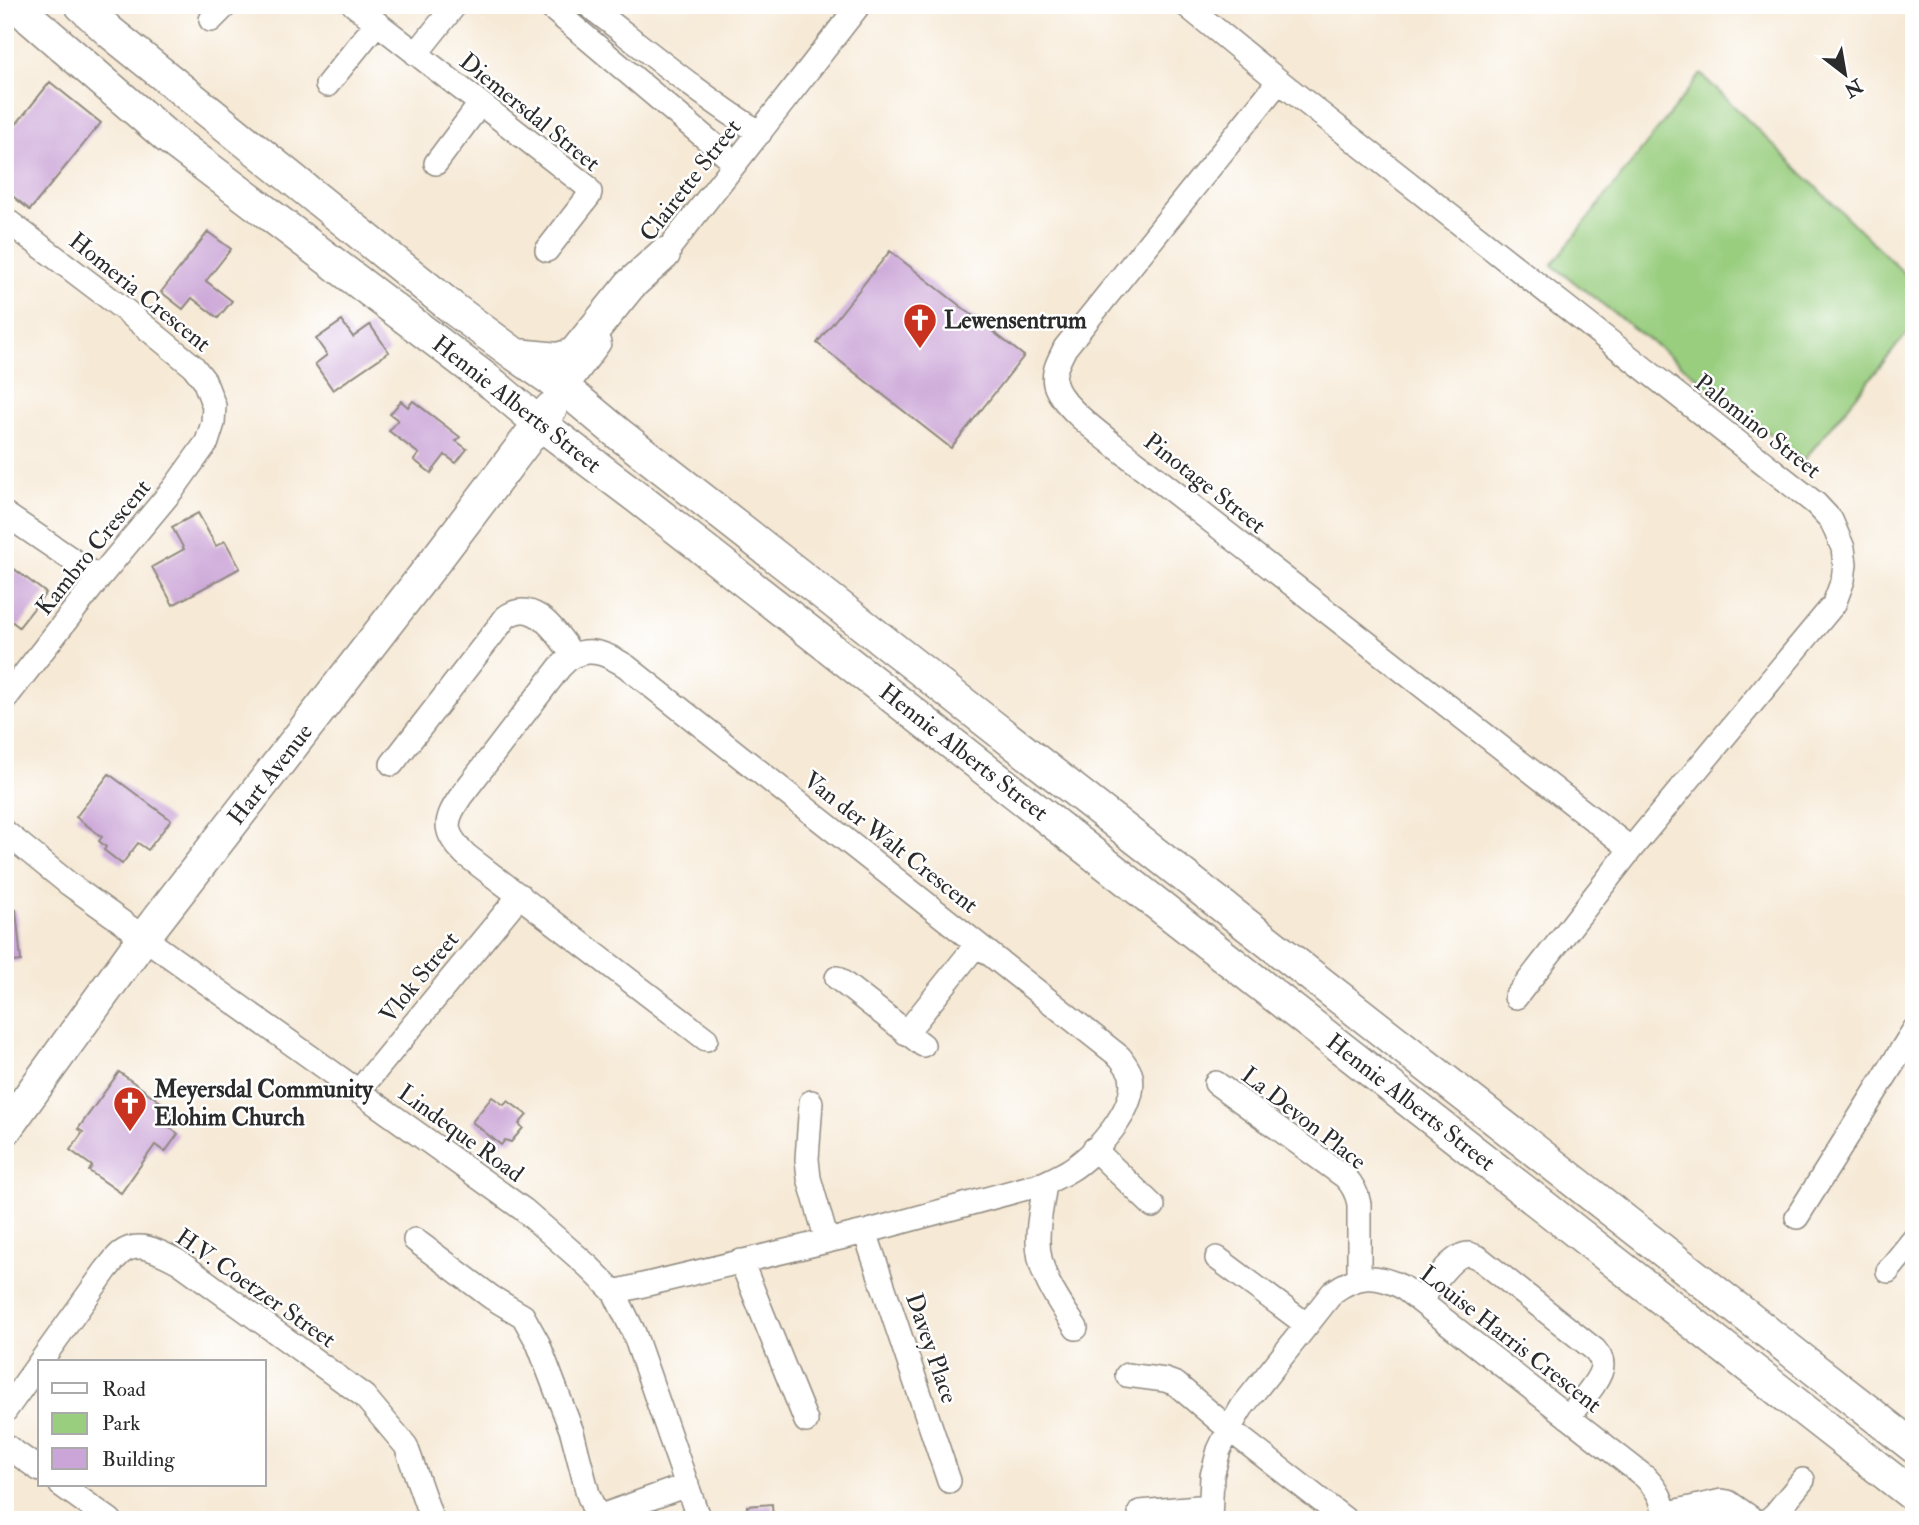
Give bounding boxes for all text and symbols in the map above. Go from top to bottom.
north arrow [1811,38,1881,108]
street label: Diemersdal Street [453,46,607,179]
text: N [1839,73,1868,103]
street label: Clairette Street [633,113,748,248]
street label: Homeria Crescent [62,226,217,359]
church icon: Lewensentrum [901,301,939,350]
place label: Lewensentrum [944,305,1087,336]
street label: Hennie Alberts Street [426,329,608,480]
street label: Palomino Street [1688,367,1828,486]
street label: Pinotage Street [1137,426,1272,541]
street label: Kambro Crescent [29,473,158,622]
street label: Hennie Alberts Street [873,677,1055,828]
street label: Hart Avenue [221,717,320,831]
street label: Van der Walt Crescent [797,765,984,920]
street label: Vlok Street [373,925,466,1030]
street label: Hennie Alberts Street [1320,1027,1502,1178]
street label: La Devon Place [1235,1060,1373,1177]
place label: Meyersdal Community Elohim Church [153,1074,374,1133]
street label: Lindeque Road [392,1077,530,1190]
church icon: Meyersdal Community Elohim Church [111,1084,149,1133]
street label: H.V. Coetzer Street [170,1222,342,1355]
street label: Louise Harris Crescent [1414,1259,1608,1420]
street label: Davey Place [898,1289,965,1407]
legend [38,1360,266,1486]
text: Road [102,1376,147,1403]
text: Park [102,1410,140,1437]
text: Building [102,1446,175,1473]

